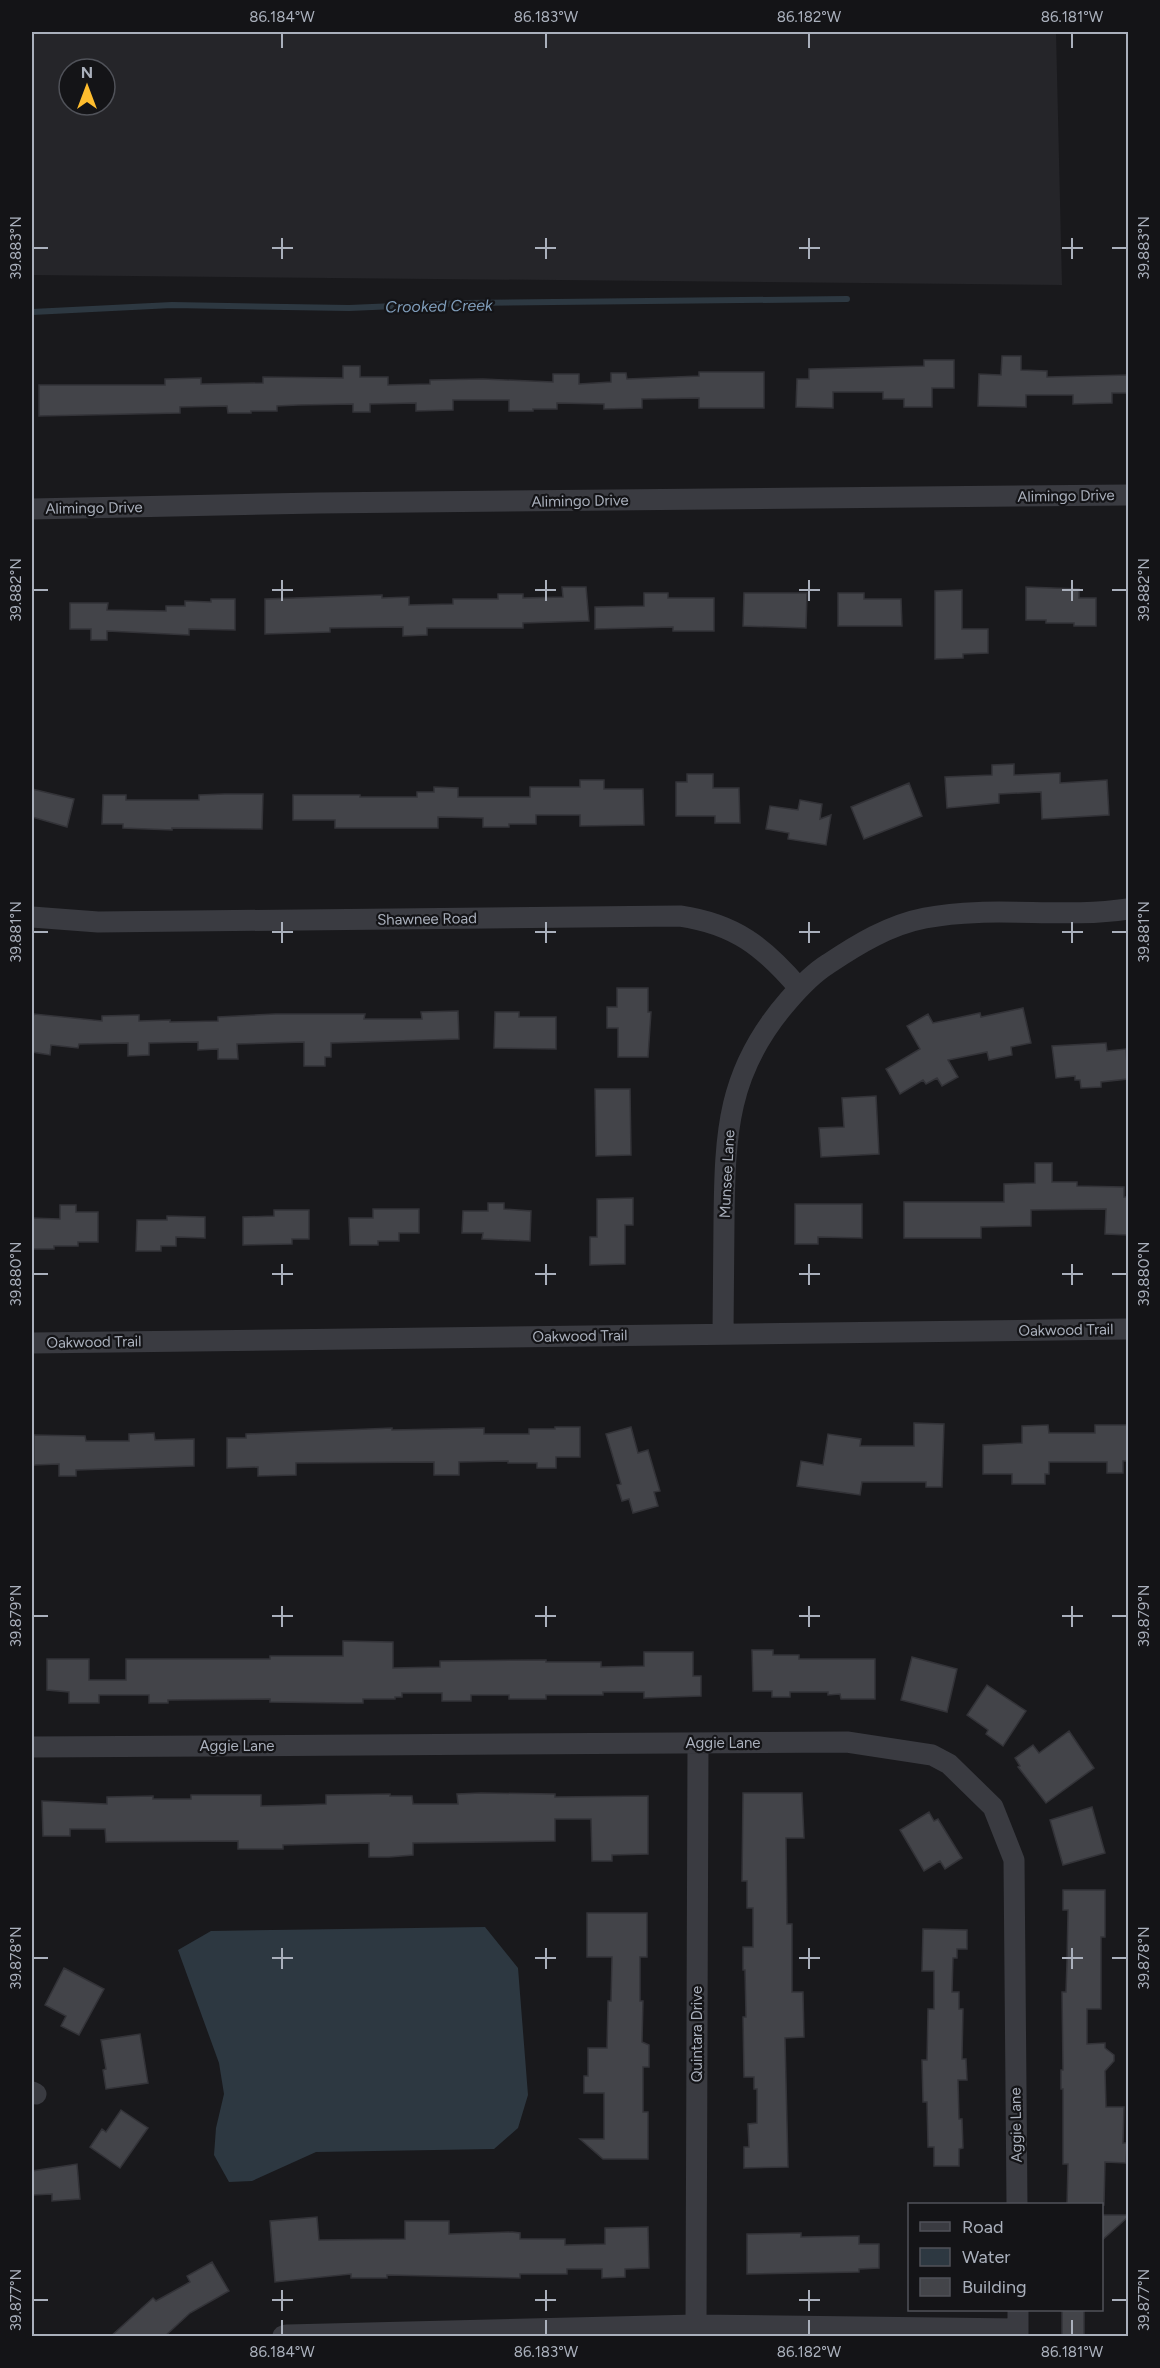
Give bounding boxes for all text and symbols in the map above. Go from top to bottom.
text: 86.184°W [249,8,315,26]
text: 86.183°W [514,8,579,26]
text: 86.182°W [777,8,842,26]
text: 86.181°W [1041,8,1104,26]
north arrow [57,57,117,117]
text: N [81,63,93,82]
text: 39.883°N [7,216,25,280]
text: 39.883°N [1135,216,1153,280]
water label: Crooked Creek [385,296,494,316]
street label: Alimingo Drive [1017,486,1115,506]
street label: Alimingo Drive [531,491,629,511]
street label: Alimingo Drive [45,498,143,518]
text: 39.882°N [7,558,25,622]
text: 39.882°N [1135,558,1153,622]
text: 39.881°N [7,901,25,963]
text: 39.881°N [1135,901,1153,963]
street label: Shawnee Road [377,909,477,929]
street label: Munsee Lane [716,1129,738,1219]
text: 39.880°N [7,1242,25,1306]
text: 39.880°N [1135,1242,1153,1306]
street label: Oakwood Trail [1018,1320,1114,1340]
street label: Oakwood Trail [532,1326,628,1346]
street label: Oakwood Trail [46,1332,142,1352]
text: 39.879°N [7,1585,25,1647]
text: 39.879°N [1135,1585,1153,1647]
street label: Aggie Lane [685,1734,761,1752]
street label: Aggie Lane [199,1737,275,1755]
text: 39.878°N [7,1926,25,1990]
text: 39.878°N [1135,1926,1153,1990]
street label: Quintara Drive [688,1986,706,2082]
street label: Aggie Lane [1006,2087,1026,2163]
legend [908,2203,1103,2311]
text: Road [962,2216,1003,2238]
text: Water [962,2246,1010,2268]
text: 39.877°N [7,2269,25,2331]
text: 39.877°N [1135,2269,1153,2331]
text: Building [962,2276,1027,2298]
text: 86.184°W [249,2343,315,2361]
text: 86.183°W [514,2343,579,2361]
text: 86.182°W [777,2343,842,2361]
text: 86.181°W [1041,2343,1104,2361]

